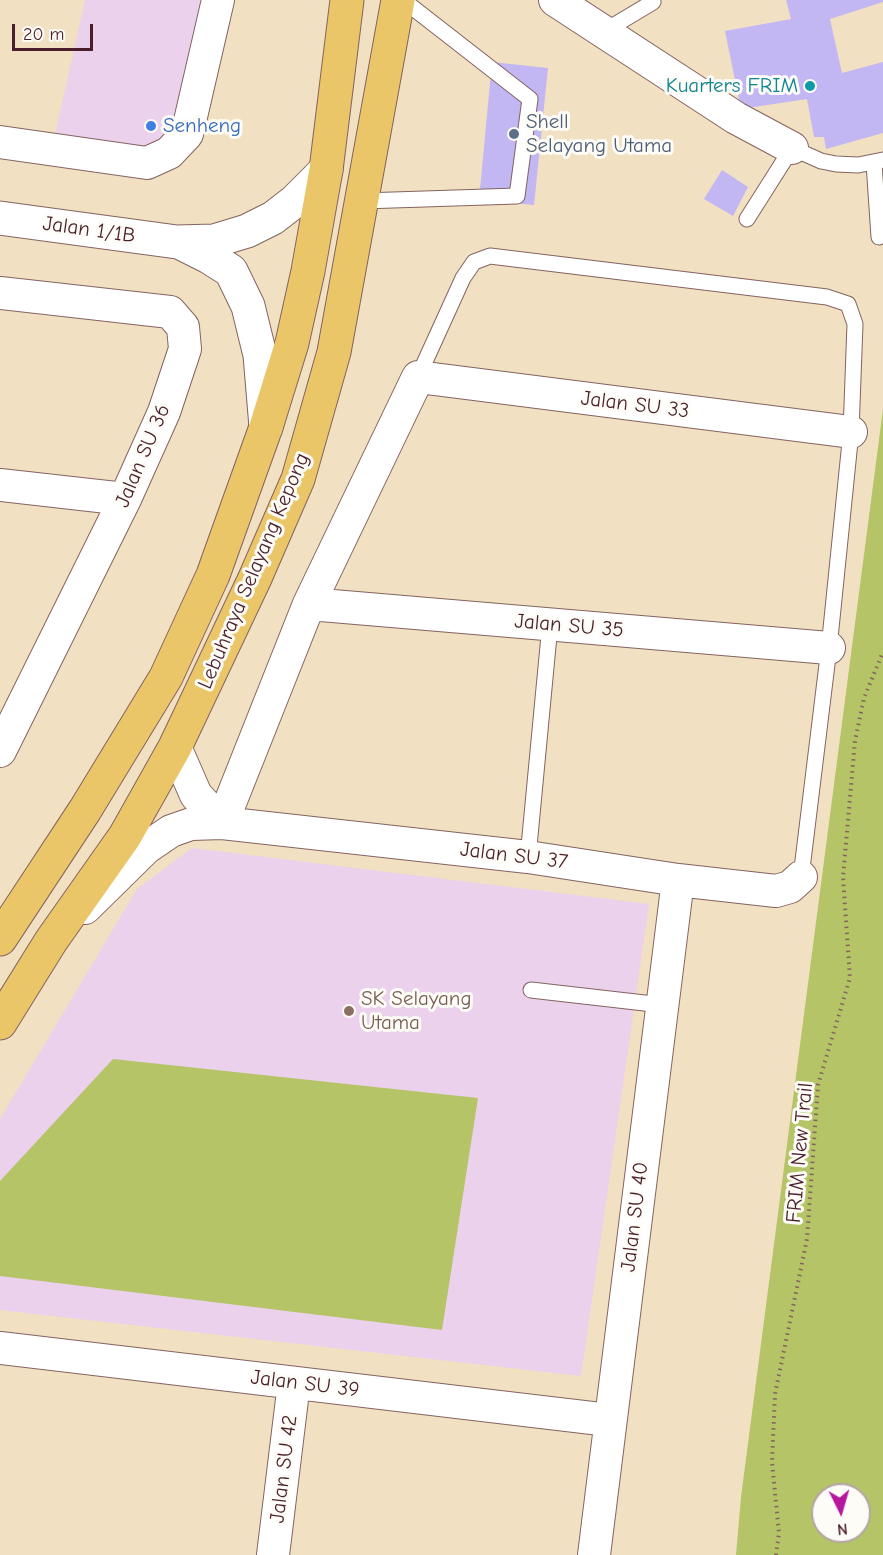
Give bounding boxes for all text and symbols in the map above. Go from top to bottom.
scale bar [15,12,96,50]
text: 20 m [23,24,64,45]
place label: Kuarters FRIM [666,73,798,99]
marker: Kuarters FRIM [803,79,817,93]
place label: Shell Selayang Utama [526,109,672,159]
place label: Senheng [163,113,241,139]
marker: Senheng [144,119,158,133]
marker: Shell Selayang Utama [507,127,521,141]
street label: Jalan 1/1B [41,211,137,249]
street label: Jalan SU 33 [579,386,691,424]
street label: Jalan SU 36 [110,401,176,511]
street label: Lebuhraya Selayang Kepong [193,449,315,693]
street label: Jalan SU 35 [513,609,625,643]
street label: Jalan SU 37 [459,837,569,875]
place label: SK Selayang Utama [361,986,472,1036]
marker: SK Selayang Utama [342,1004,356,1018]
street label: FRIM New Trail [781,1082,819,1224]
street label: Jalan SU 40 [616,1161,654,1273]
street label: Jalan SU 39 [249,1365,361,1403]
street label: Jalan SU 42 [265,1413,303,1525]
north arrow [811,1483,871,1543]
text: N [836,1520,848,1538]

